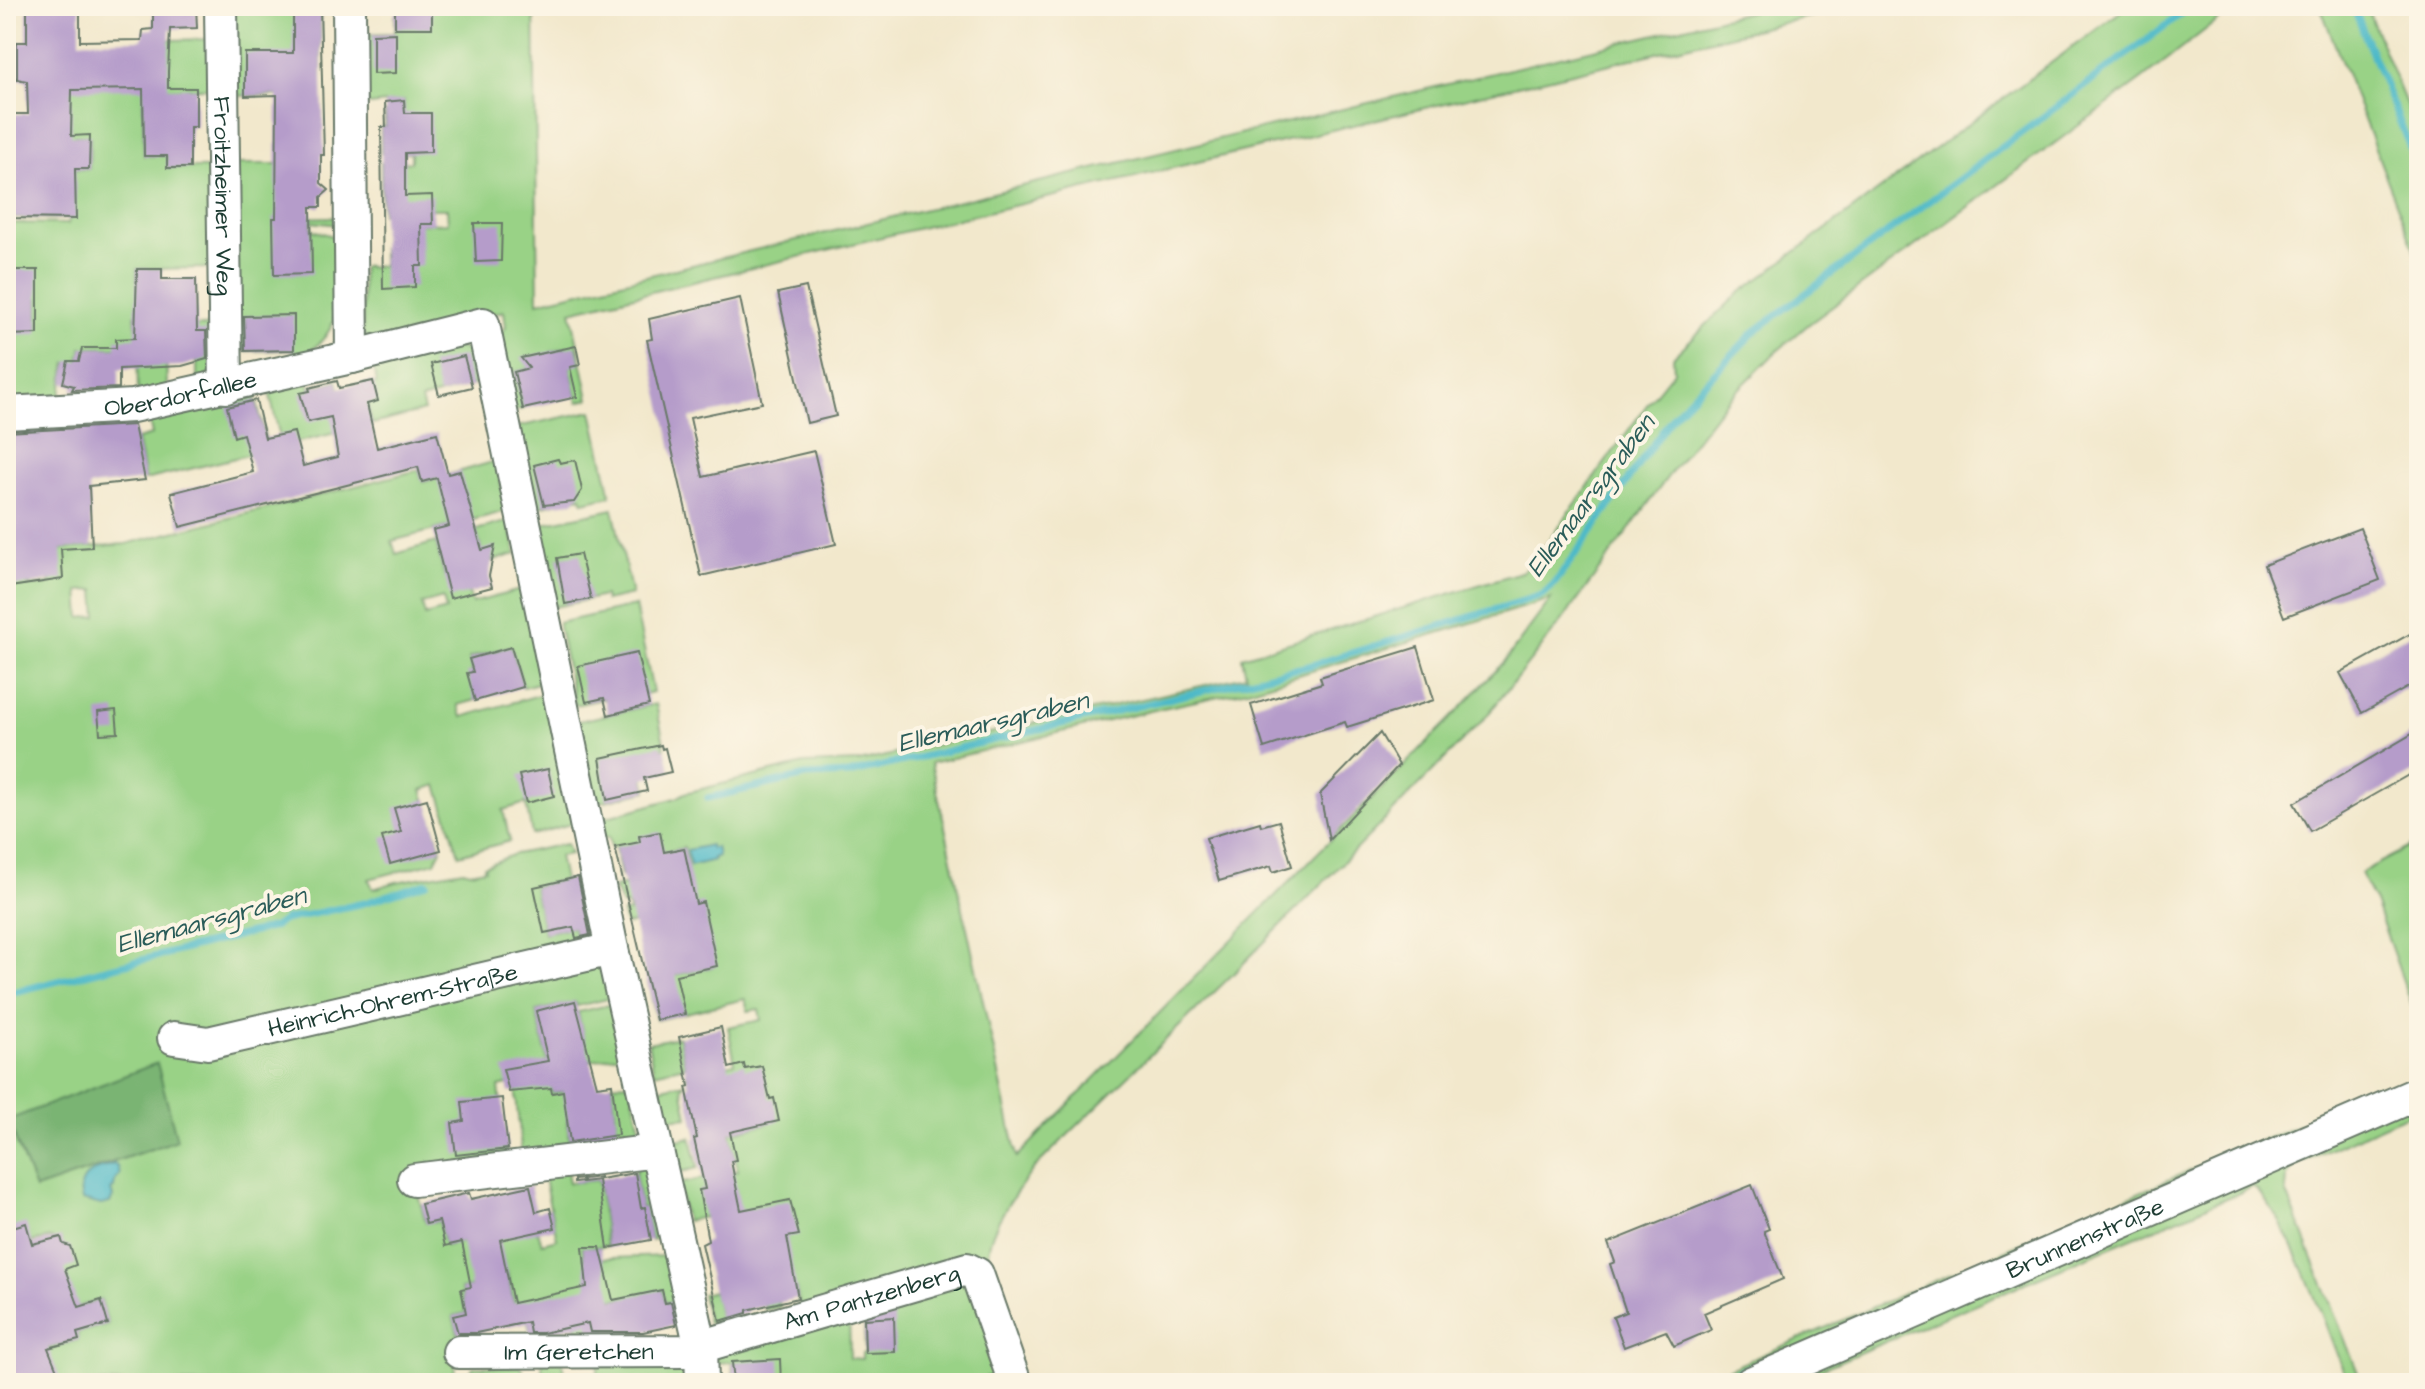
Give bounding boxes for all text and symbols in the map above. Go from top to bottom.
street label: Froitzheimer Weg [204,96,241,296]
street label: Oberdorfallee [104,363,260,426]
water label: Ellemaarsgraben [1518,406,1666,585]
water label: Ellemaarsgraben [894,682,1094,762]
water label: Ellemaarsgraben [113,877,312,963]
street label: Heinrich-Ohrem-Straße [265,955,521,1047]
street label: Brunnenstraße [2001,1190,2169,1288]
street label: Am Pantzenberg [779,1256,964,1340]
street label: Im Geretchen [504,1335,654,1370]

